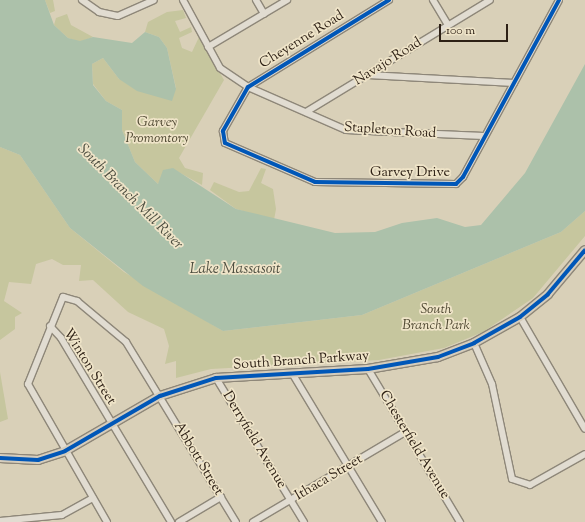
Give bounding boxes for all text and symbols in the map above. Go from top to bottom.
street label: Cheyenne Road [257,7,347,73]
scale bar [441,16,510,42]
text: 100 m [446,22,475,40]
street label: Navajo Road [351,34,425,90]
park label: Garvey Promontory [126,115,188,148]
street label: Stapleton Road [343,119,437,143]
water label: South Branch Mill River [74,141,186,253]
street label: Garvey Drive [370,165,450,181]
water label: Lake Massasoit [189,261,281,279]
park label: South Branch Park [402,302,470,334]
street label: Winton Street [59,326,119,408]
street label: South Branch Parkway [232,348,370,374]
street label: Derryfield Avenue [218,388,290,492]
street label: Chesterfield Avenue [375,388,453,502]
street label: Abbott Street [170,419,226,499]
street label: Ithaca Street [292,451,366,505]

